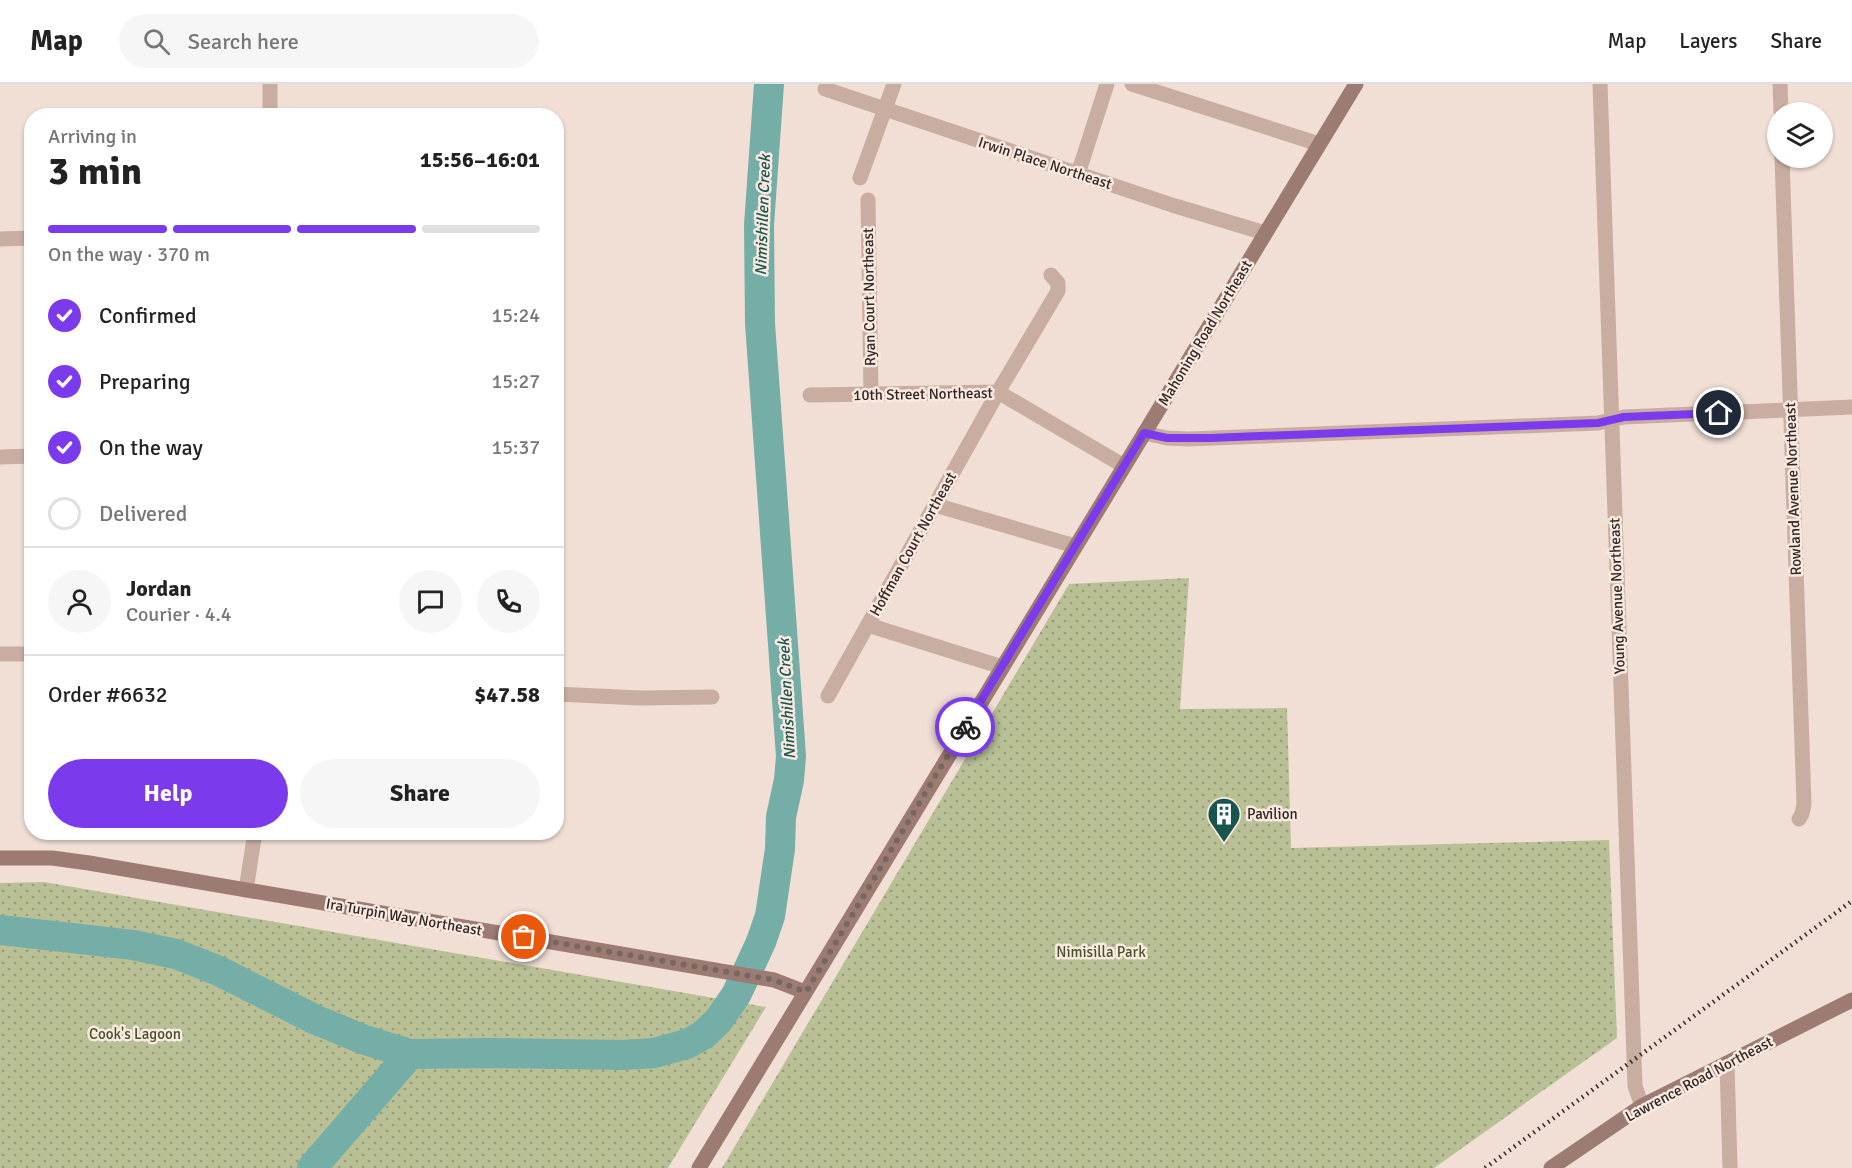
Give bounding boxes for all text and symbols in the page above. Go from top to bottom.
search box [119,14,539,68]
text: Map [30,24,83,58]
icon: search [140,25,173,58]
text: Search here [188,28,299,55]
text: Map [1608,28,1646,54]
text: Layers [1679,28,1737,54]
text: Share [1770,28,1822,54]
map controls [1767,102,1833,168]
button: layers [1767,102,1833,168]
text: Arriving in [48,124,137,149]
street label: Irwin Place Northeast [976,133,1114,193]
text: 15:56–16:01 [420,146,540,173]
text: 3 min [48,147,142,195]
water label: Nimishillen Creek [751,152,775,276]
street label: Ryan Court Northeast [859,228,879,366]
text: On the way · 370 m [48,242,210,267]
street label: Mahoning Road Northeast [1154,257,1256,409]
icon: check [48,299,81,332]
text: Confirmed [99,302,197,329]
text: 15:24 [491,303,540,328]
icon: check [48,365,81,398]
text: Preparing [99,368,191,395]
text: 15:27 [491,369,540,394]
street label: 10th Street Northeast [853,384,993,404]
pin [1693,387,1744,438]
icon: home [1702,396,1735,429]
street label: Rowland Avenue Northeast [1781,402,1805,576]
icon: check [48,431,81,464]
text: On the way [99,434,203,461]
text: 15:37 [491,435,540,460]
street label: Hoffman Court Northeast [866,469,960,619]
text: Delivered [99,500,187,527]
street label: Young Avenue Northeast [1605,517,1629,675]
button: person [48,570,111,633]
button: chat [399,570,462,633]
button: phone [477,570,540,633]
text: Jordan [126,575,192,602]
text: Courier · 4.4 [126,602,232,627]
water label: Nimishillen Creek [774,636,800,760]
text: Order #6632 [48,681,168,708]
text: $47.58 [474,681,540,708]
courier [935,697,995,757]
icon: bike [949,711,982,744]
button: Help [48,759,288,828]
button: Share [300,759,540,828]
building icon: Pavilion [1206,796,1242,843]
place label: Pavilion [1247,805,1298,823]
street label: Ira Turpin Way Northeast [325,894,483,940]
pin [498,911,549,962]
icon: bag [507,920,540,953]
park label: Nimisilla Park [1056,943,1146,961]
park label: Cook's Lagoon [89,1025,181,1043]
street label: Lawrence Road Northeast [1622,1032,1776,1126]

